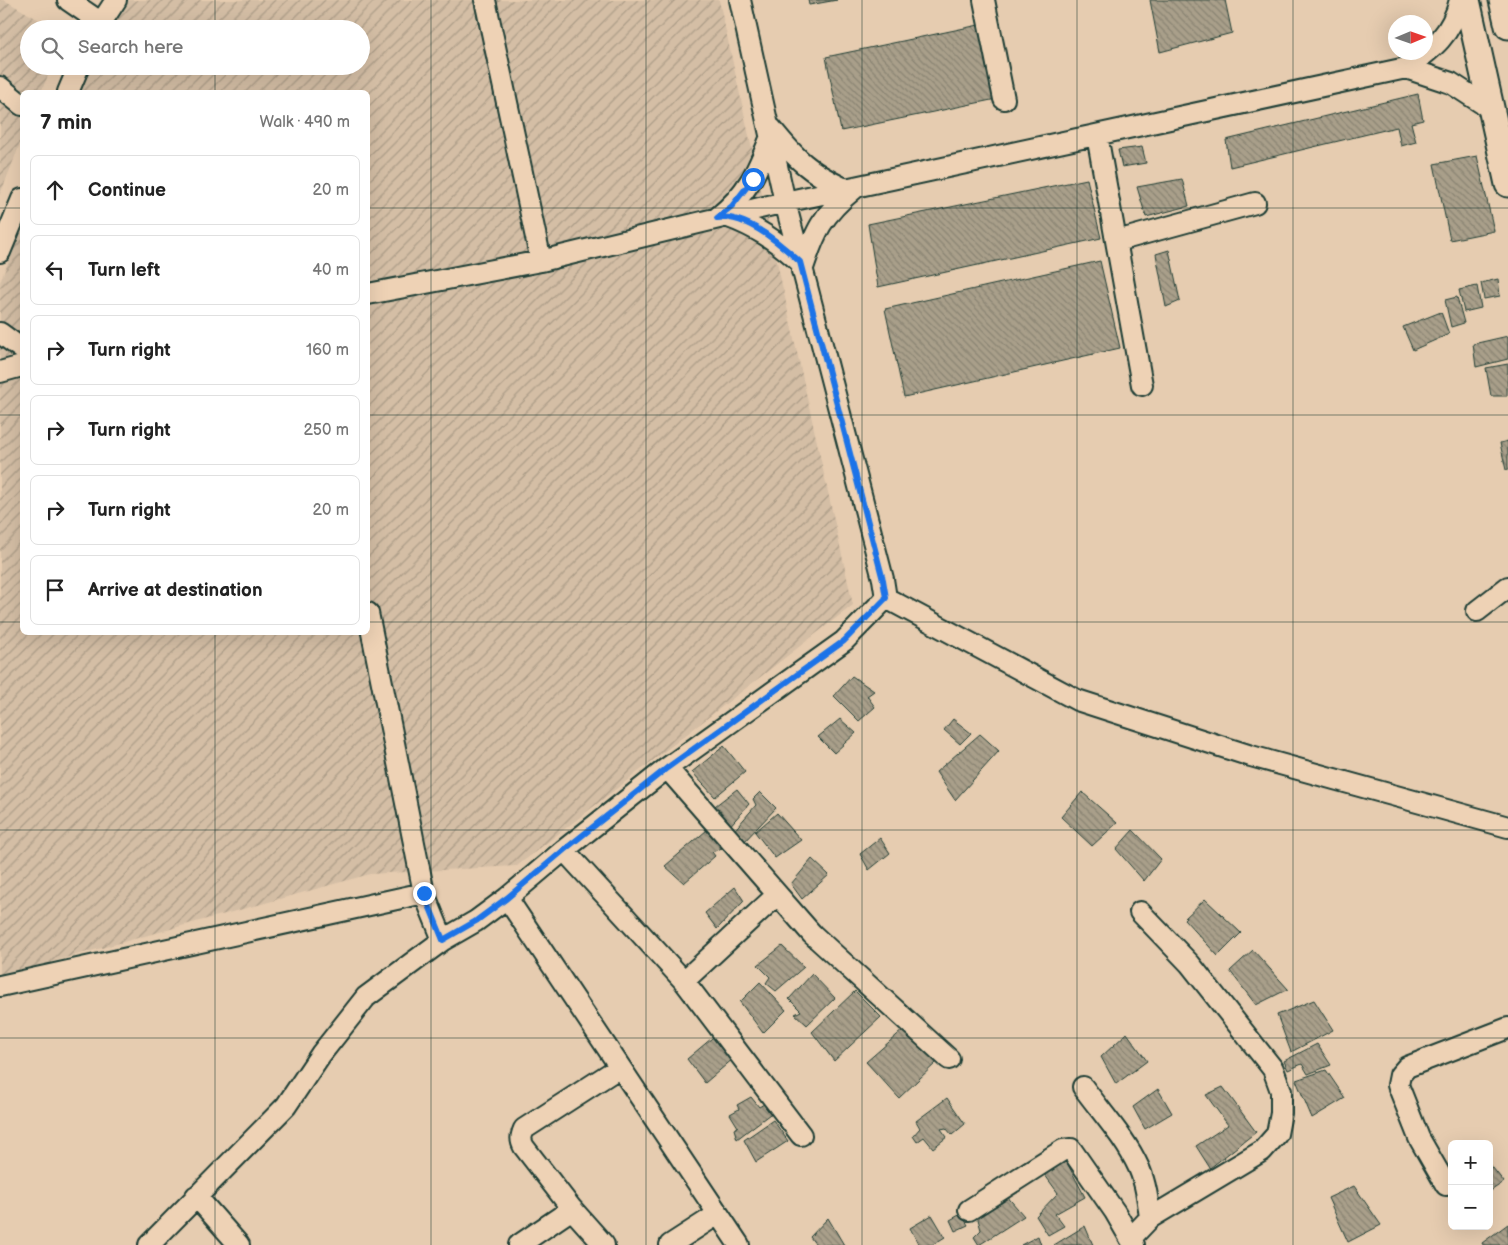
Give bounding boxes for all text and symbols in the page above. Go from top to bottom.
north arrow [1388,15,1433,60]
search box [20,20,370,75]
icon: search [38,34,66,62]
text: Search here [78,36,183,59]
text: 7 min [40,110,92,135]
text: Walk · 490 m [259,113,350,132]
route start [742,168,765,191]
icon: ahead [41,176,69,204]
text: Continue [88,179,166,202]
text: 20 m [313,181,349,200]
icon: left [41,256,69,284]
text: Turn left [88,259,160,282]
text: 40 m [312,261,349,280]
icon: right [41,336,69,364]
text: Turn right [88,339,171,362]
text: 160 m [306,341,349,360]
icon: right [41,416,69,444]
text: Turn right [88,419,171,442]
text: 250 m [303,421,349,440]
icon: right [41,496,69,524]
text: Turn right [88,499,171,522]
text: 20 m [313,501,349,520]
icon: arrive [41,576,69,604]
text: Arrive at destination [88,579,263,602]
route end [413,882,436,905]
map controls [1448,1140,1493,1230]
button: + [1448,1140,1493,1185]
button: − [1448,1185,1493,1230]

